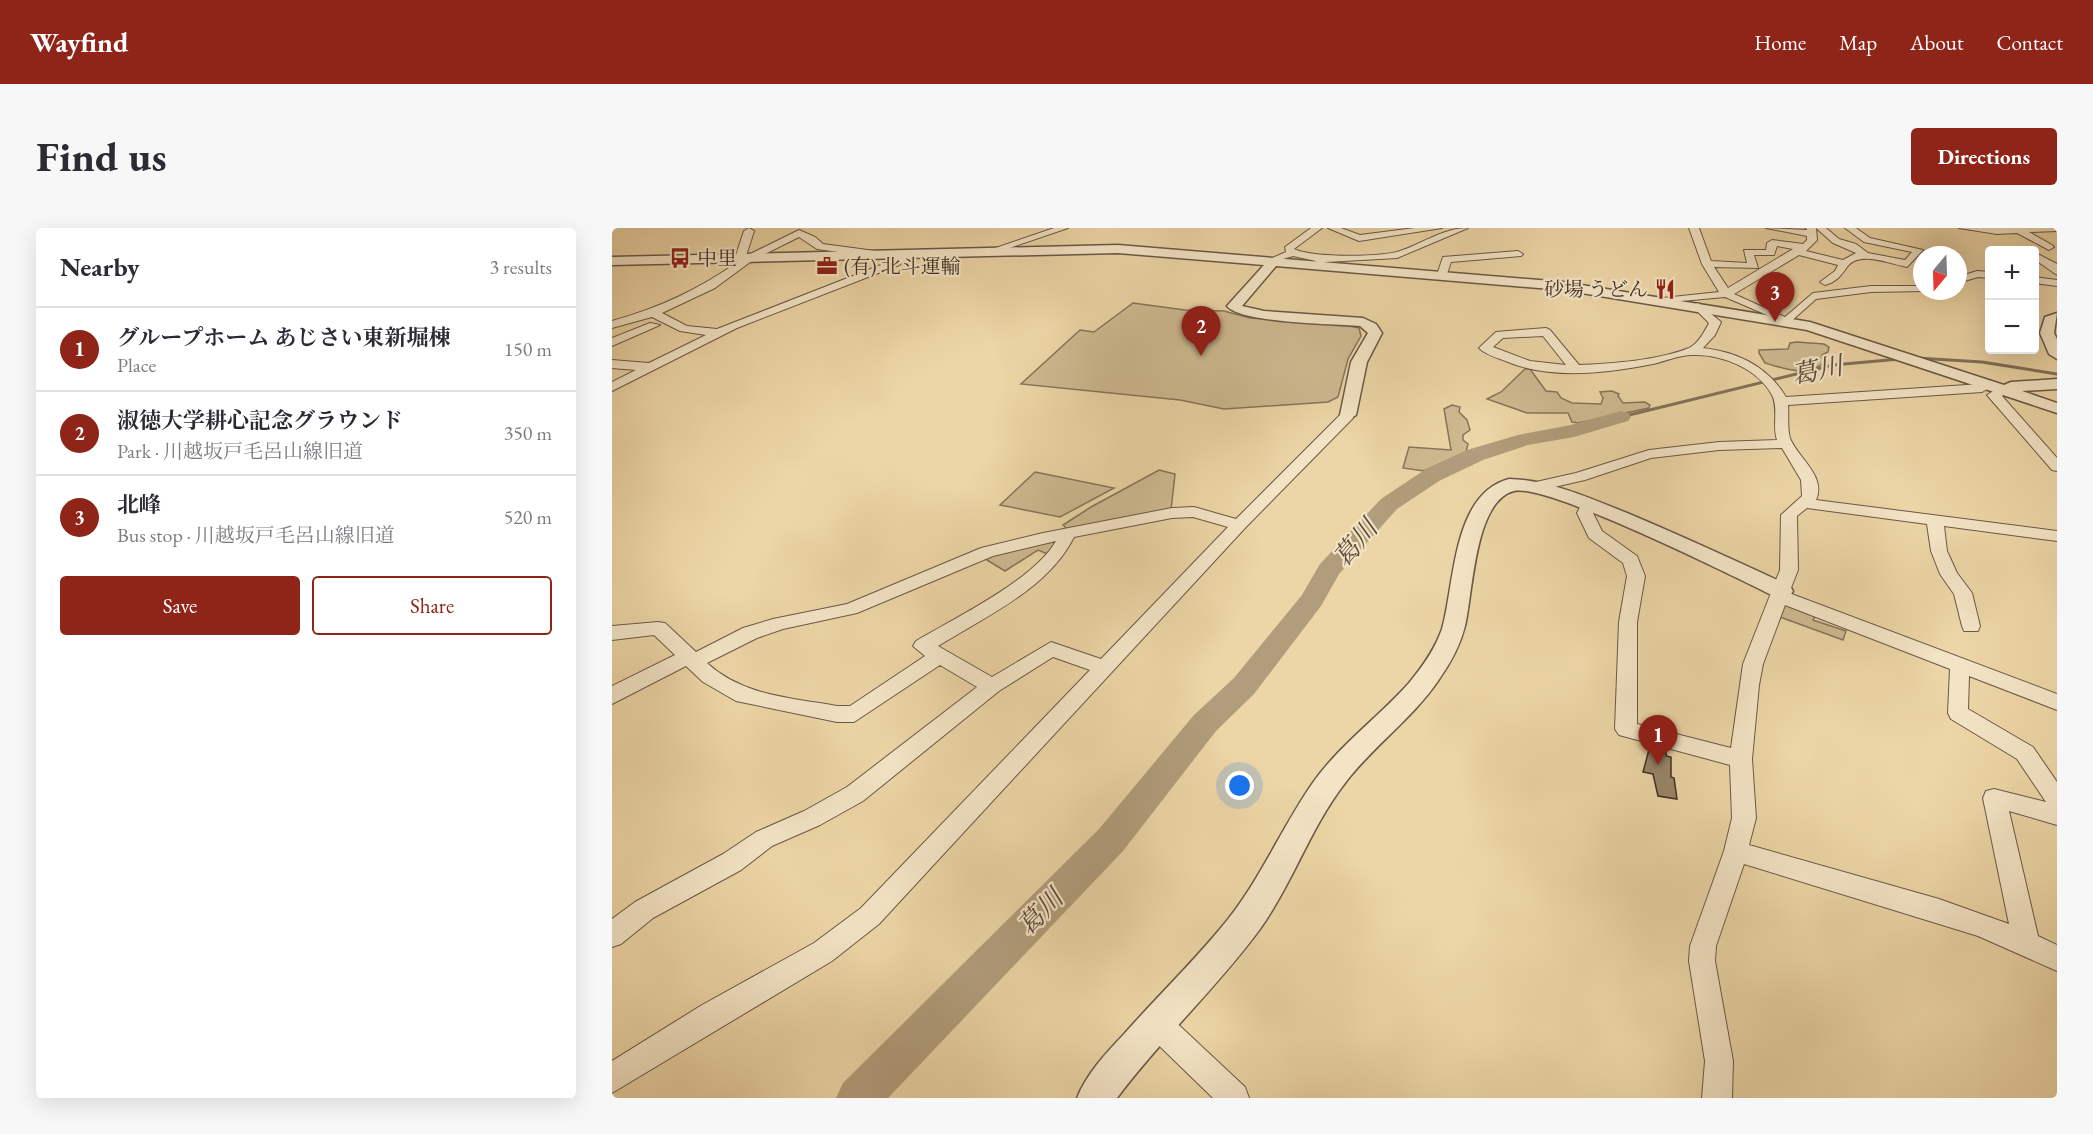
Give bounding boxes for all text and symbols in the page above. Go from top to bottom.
text: Wayfind [30,24,128,60]
text: Home [1754,29,1806,56]
text: Map [1839,29,1877,56]
text: About [1910,29,1963,56]
text: Contact [1996,29,2063,56]
button: Directions [1911,128,2057,185]
text: Find us [36,129,167,184]
place label: 中里 [697,245,737,271]
bus stop icon: 中里 [668,246,692,270]
north arrow [1913,246,1967,300]
map controls [1985,246,2039,354]
button: + [1985,246,2039,300]
text: Nearby [60,250,140,284]
place label: (有) 北斗運輸 [844,253,961,279]
text: 3 results [489,254,552,280]
office icon: (有) 北斗運輸 [815,254,839,278]
pin: 3 [1756,272,1794,322]
place label: 砂場 うどん [1544,276,1648,302]
restaurant icon: 砂場 うどん [1653,277,1677,301]
button: − [1985,300,2039,354]
pin: 2 [1182,306,1220,356]
text: グループホーム あじさい東新堀棟 [117,323,450,352]
text: 1 [74,336,85,362]
text: 150 m [504,336,552,362]
water label: 葛川 [1788,347,1849,392]
text: Place [117,352,156,378]
text: 淑徳大学耕心記念グラウンド [117,406,403,435]
text: 2 [74,420,85,446]
text: 350 m [504,420,552,446]
text: Park · 川越坂戸毛呂山線旧道 [117,438,363,464]
text: 北峰 [117,490,161,519]
text: 3 [74,504,85,530]
text: 520 m [504,504,552,530]
water label: 葛川 [1325,510,1387,574]
text: Bus stop · 川越坂戸毛呂山線旧道 [117,522,395,548]
button: Save [60,576,300,635]
button: Share [312,576,552,635]
pin: 1 [1638,716,1678,765]
your location [1225,771,1254,800]
water label: 葛川 [1010,879,1072,943]

